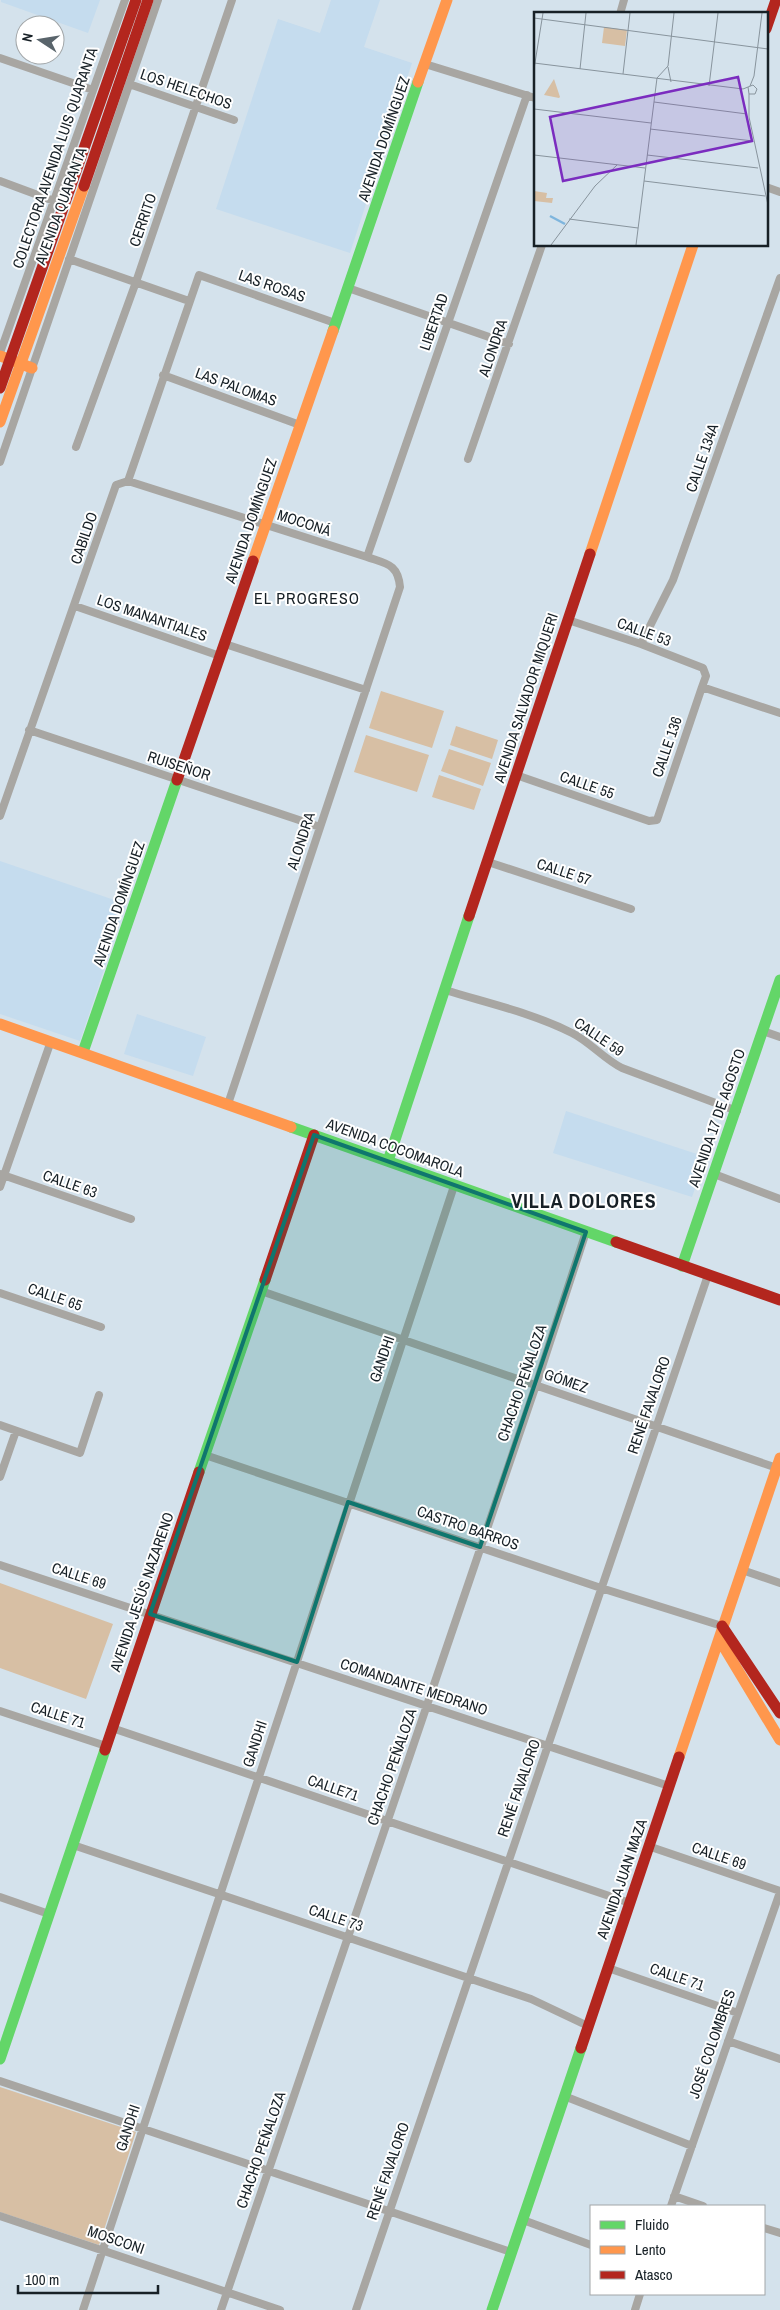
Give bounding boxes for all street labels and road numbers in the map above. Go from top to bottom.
street label: COLECTORA AVENIDA LUIS QUARANTA [7,44,103,271]
street label: LOS HELECHOS [137,63,235,114]
street label: AVENIDA DOMÍNGUEZ [352,73,415,205]
street label: AVENIDA QUARANTA [29,144,92,268]
street label: CERRITO [124,190,161,249]
street label: LAS ROSAS [236,264,309,307]
street label: LIBERTAD [414,290,453,353]
street label: ALONDRA [473,316,512,380]
street label: LAS PALOMAS [193,362,280,411]
street label: CALLE 134A [680,420,723,495]
street label: AVENIDA DOMÍNGUEZ [219,455,282,587]
street label: MOCONÁ [275,504,334,541]
street label: CABILDO [65,509,102,567]
street label: LOS MANANTIALES [94,589,210,646]
street label: AVENIDA SALVADOR MIQUERI [488,610,563,786]
street label: CALLE 53 [614,612,674,651]
street label: CALLE 136 [646,714,687,780]
street label: RUISEÑOR [145,746,213,786]
street label: CALLE 55 [557,765,617,804]
street label: ALONDRA [281,809,320,873]
street label: AVENIDA DOMÍNGUEZ [87,838,150,970]
street label: CALLE 57 [534,853,594,890]
street label: CALLE 59 [570,1012,629,1061]
street label: AVENIDA 17 DE AGOSTO [683,1046,750,1191]
street label: AVENIDA COCOMAROLA [323,1113,467,1182]
street label: CALLE 63 [40,1164,100,1203]
street label: CALLE 65 [25,1277,85,1316]
street label: CHACHO PEÑALOZA [492,1321,552,1444]
street label: GANDHI [364,1333,399,1385]
street label: RENÉ FAVALORO [622,1353,675,1457]
street label: GÓMEZ [541,1363,591,1398]
street label: CASTRO BARROS [414,1500,522,1555]
street label: AVENIDA JESÚS NAZARENO [104,1509,179,1675]
street label: CALLE 69 [49,1557,109,1594]
street label: COMANDANTE MEDRANO [338,1653,491,1720]
street label: CALLE 71 [28,1696,88,1733]
street label: CHACHO PEÑALOZA [362,1705,422,1828]
street label: GANDHI [237,1718,272,1770]
street label: RENÉ FAVALORO [492,1736,545,1840]
street label: CALLE71 [305,1769,362,1806]
street label: AVENIDA JUAN MAZA [591,1815,652,1943]
street label: CALLE 69 [689,1836,749,1875]
street label: CALLE 73 [306,1899,366,1936]
street label: CALLE 71 [647,1957,707,1996]
street label: JOSÉ COLOMBRES [683,1986,740,2101]
street label: CHACHO PEÑALOZA [231,2088,291,2211]
street label: GANDHI [110,2102,145,2154]
street label: RENÉ FAVALORO [361,2119,414,2223]
street label: MOSCONI [85,2220,147,2259]

